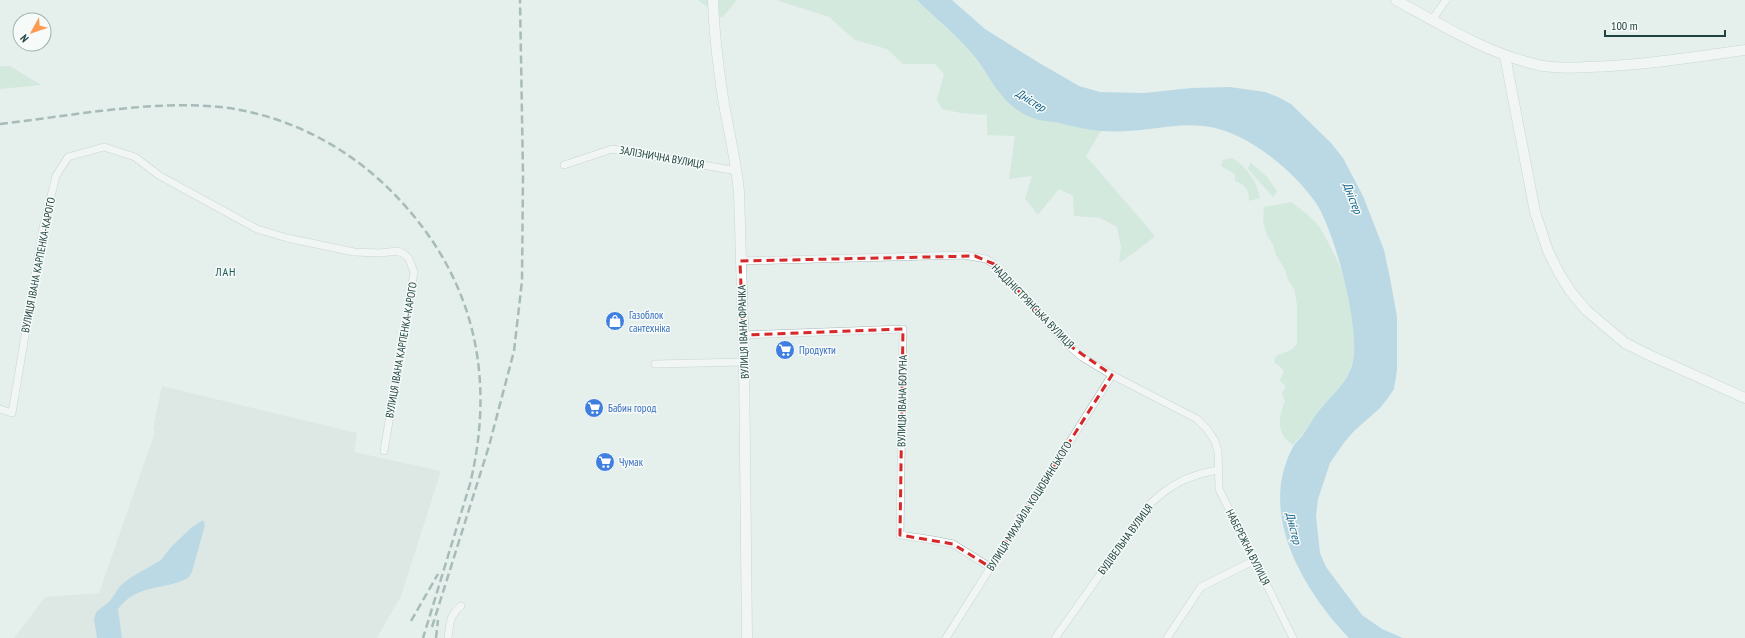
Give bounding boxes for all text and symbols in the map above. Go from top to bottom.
north arrow [12,12,52,52]
scale bar [1605,12,1725,38]
text: 100 m [1611,18,1638,33]
text: N [17,32,32,45]
water label: Дністер [1012,85,1049,115]
street label: ЗАЛІЗНИЧНА ВУЛИЦЯ [619,143,705,171]
water label: Дністер [1340,179,1366,217]
street label: ВУЛИЦЯ ІВАНА КАРПЕНКА-КАРОГО [18,196,58,334]
street label: НАДДНІСТРЯНСЬКА ВУЛИЦЯ [989,261,1077,351]
district label: ЛАН [214,264,237,279]
street label: ВУЛИЦЯ ІВАНА КАРПЕНКА-КАРОГО [382,281,420,419]
street label: ВУЛИЦЯ ІВАНА ФРАНКА [734,284,752,379]
place label: Газоблок сантехніка [629,308,670,335]
shop icon: Газоблок сантехніка [604,310,626,332]
supermarket icon: Продукти [774,339,796,361]
place label: Продукти [799,343,836,357]
street label: ВУЛИЦЯ ІВАНА БОГУНА [894,354,910,447]
supermarket icon: Бабин город [583,397,605,419]
place label: Бабин город [608,401,656,415]
street label: ВУЛИЦЯ МИХАЙЛА КОЦЮБИНСЬКОГО [983,439,1075,573]
supermarket icon: Чумак [594,451,616,473]
place label: Чумак [619,455,644,469]
street label: БУДІВЕЛЬНА ВУЛИЦЯ [1095,501,1155,577]
street label: НАБЕРЕЖНА ВУЛИЦЯ [1223,507,1273,587]
water label: Дністер [1283,510,1305,546]

